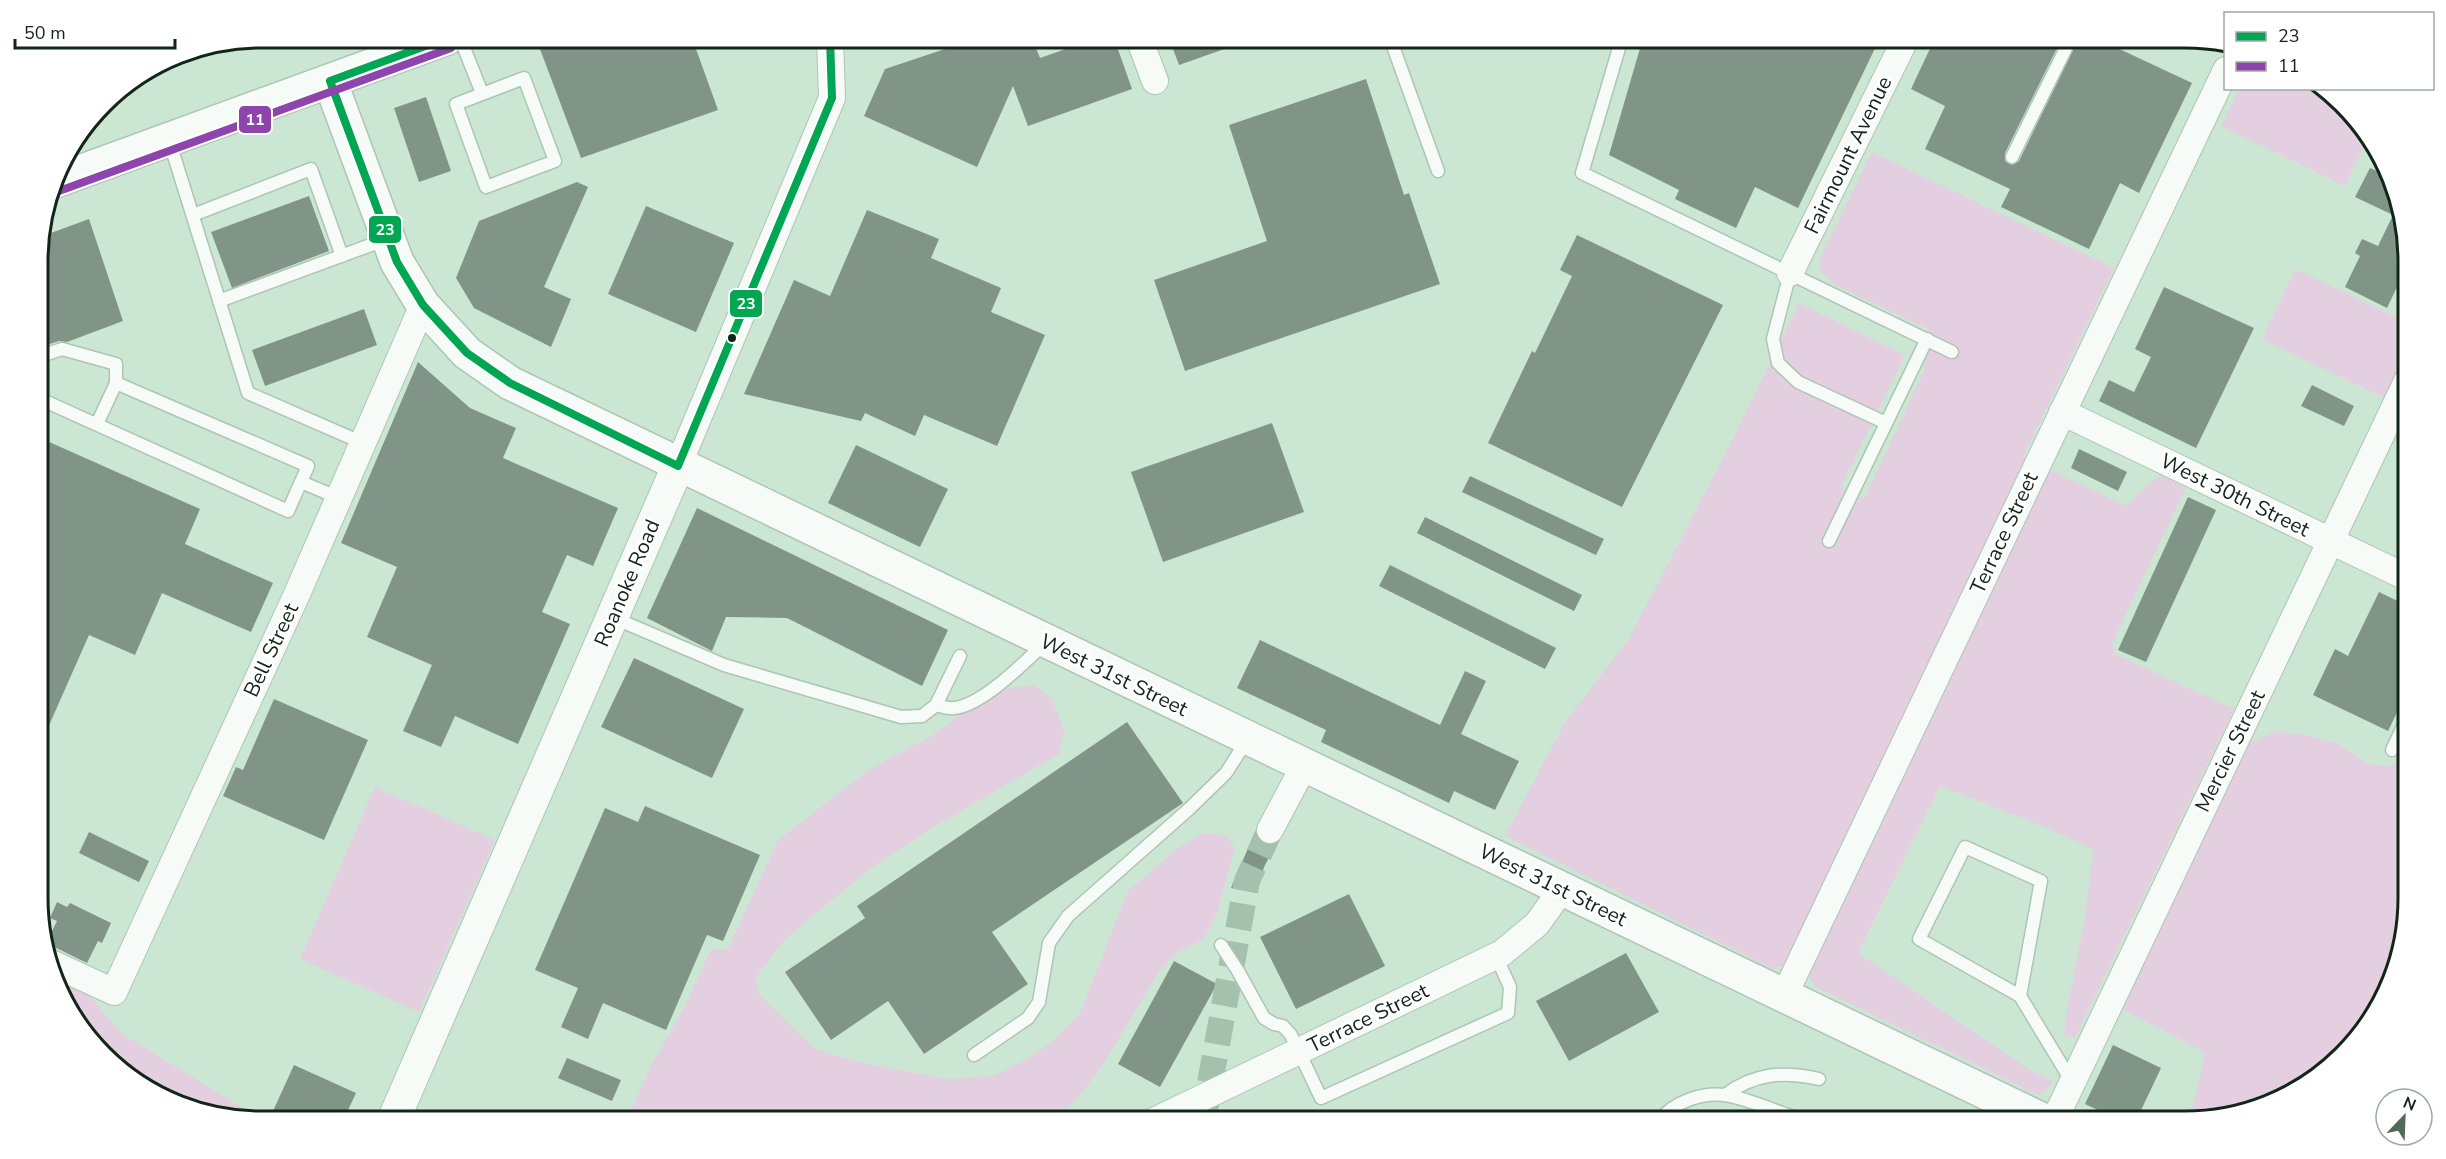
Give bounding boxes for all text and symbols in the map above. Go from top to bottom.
scale bar [15,12,176,50]
legend [2224,12,2434,90]
text: 50 m [24,21,66,45]
text: 23 [2278,24,2300,48]
text: 11 [2278,54,2300,78]
street label: Fairmount Avenue [1798,71,1898,239]
line badge: 11 [238,105,272,134]
text: 11 [245,109,265,131]
line badge: 23 [368,215,402,244]
text: 23 [375,219,395,241]
line badge: 23 [729,289,763,318]
text: 23 [736,293,756,315]
unlabelled marker [726,332,738,344]
street label: West 30th Street [2156,447,2315,544]
street label: Terrace Street [1963,467,2045,599]
street label: Roanoke Road [588,515,666,651]
street label: Bell Street [237,598,305,701]
street label: West 31st Street [1035,627,1193,723]
street label: Mercier Street [2188,685,2272,817]
street label: West 31st Street [1474,837,1632,933]
street label: Terrace Street [1303,976,1434,1059]
north arrow [2374,1087,2434,1147]
text: N [2400,1092,2419,1117]

